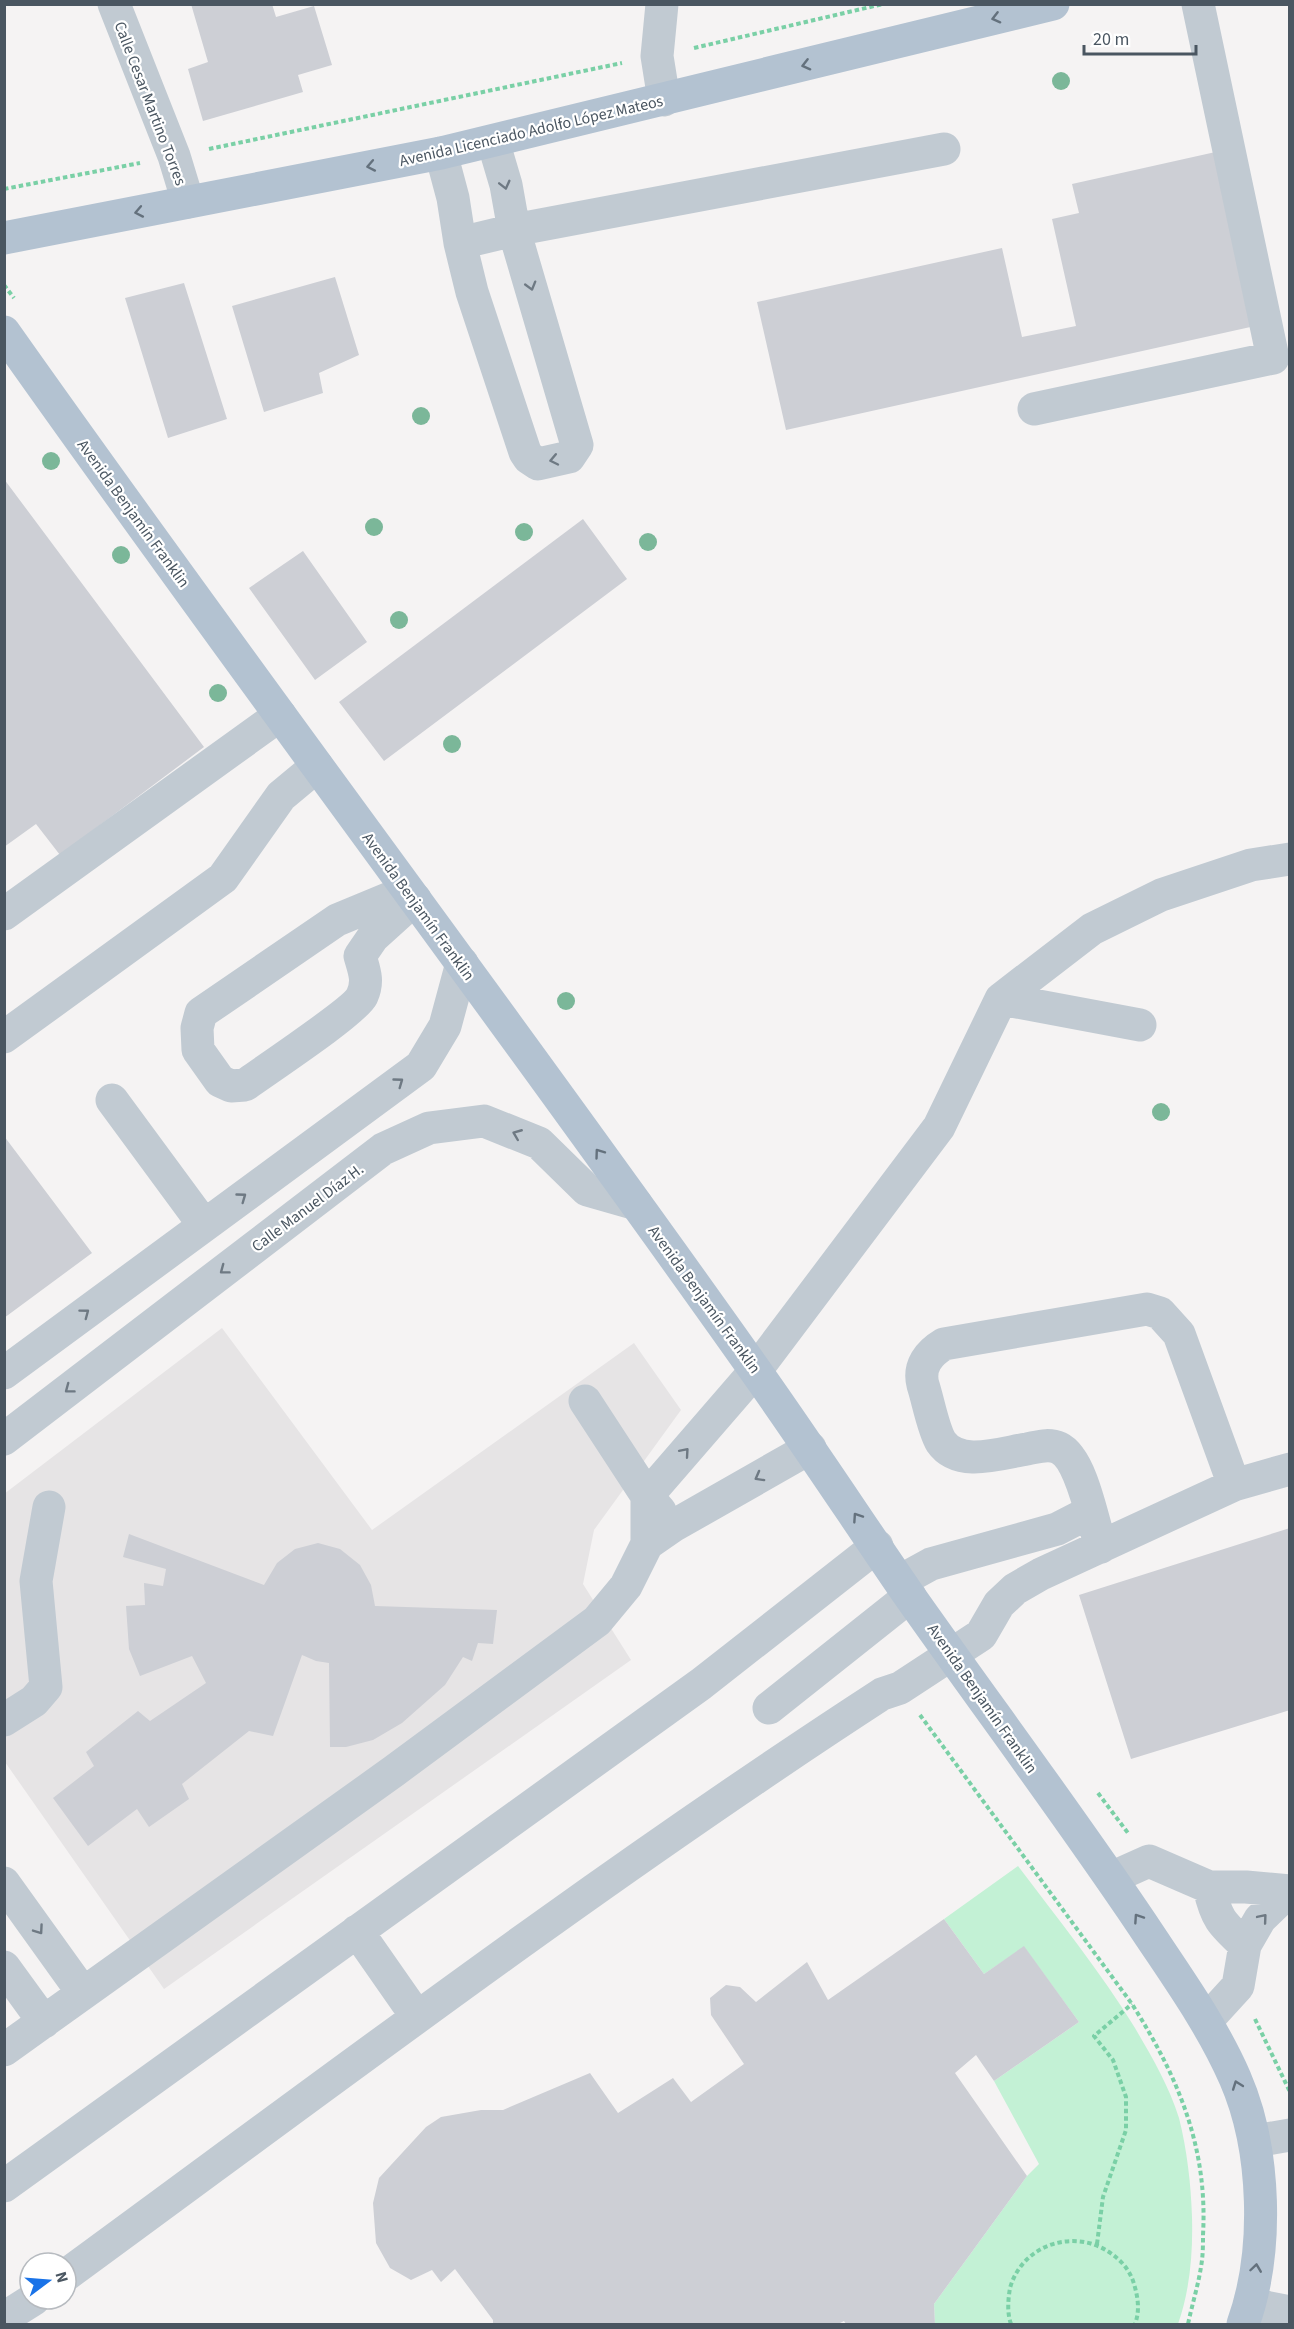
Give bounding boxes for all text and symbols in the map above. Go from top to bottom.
one-way arrow [991,11,1001,24]
street label: Calle Cesar Martino Torres [109,18,192,189]
scale bar [1084,18,1196,56]
text: 20 m [1093,27,1129,52]
one-way arrow [802,57,812,70]
street label: Avenida Licenciado Adolfo López Mateos [397,90,665,172]
one-way arrow [367,159,377,172]
one-way arrow [498,180,511,190]
one-way arrow [134,205,144,218]
one-way arrow [524,280,536,291]
street label: Avenida Benjamín Franklin [72,435,194,592]
one-way arrow [550,453,560,466]
street label: Avenida Benjamín Franklin [357,828,479,985]
one-way arrow [393,1078,404,1089]
one-way arrow [512,1129,523,1141]
one-way arrow [595,1148,606,1159]
street label: Calle Manuel Díaz H. [247,1158,368,1257]
one-way arrow [235,1193,246,1204]
street label: Avenida Benjamín Franklin [643,1221,765,1378]
one-way arrow [220,1263,231,1274]
one-way arrow [79,1309,90,1320]
one-way arrow [65,1382,76,1393]
one-way arrow [678,1447,689,1458]
one-way arrow [755,1469,765,1481]
one-way arrow [854,1513,865,1524]
street label: Avenida Benjamín Franklin [922,1619,1042,1778]
one-way arrow [1133,1914,1145,1924]
one-way arrow [1256,1914,1267,1925]
one-way arrow [32,1924,43,1935]
one-way arrow [1232,2080,1245,2091]
north arrow [18,2251,78,2311]
one-way arrow [1249,2263,1261,2272]
text: N [49,2269,73,2285]

